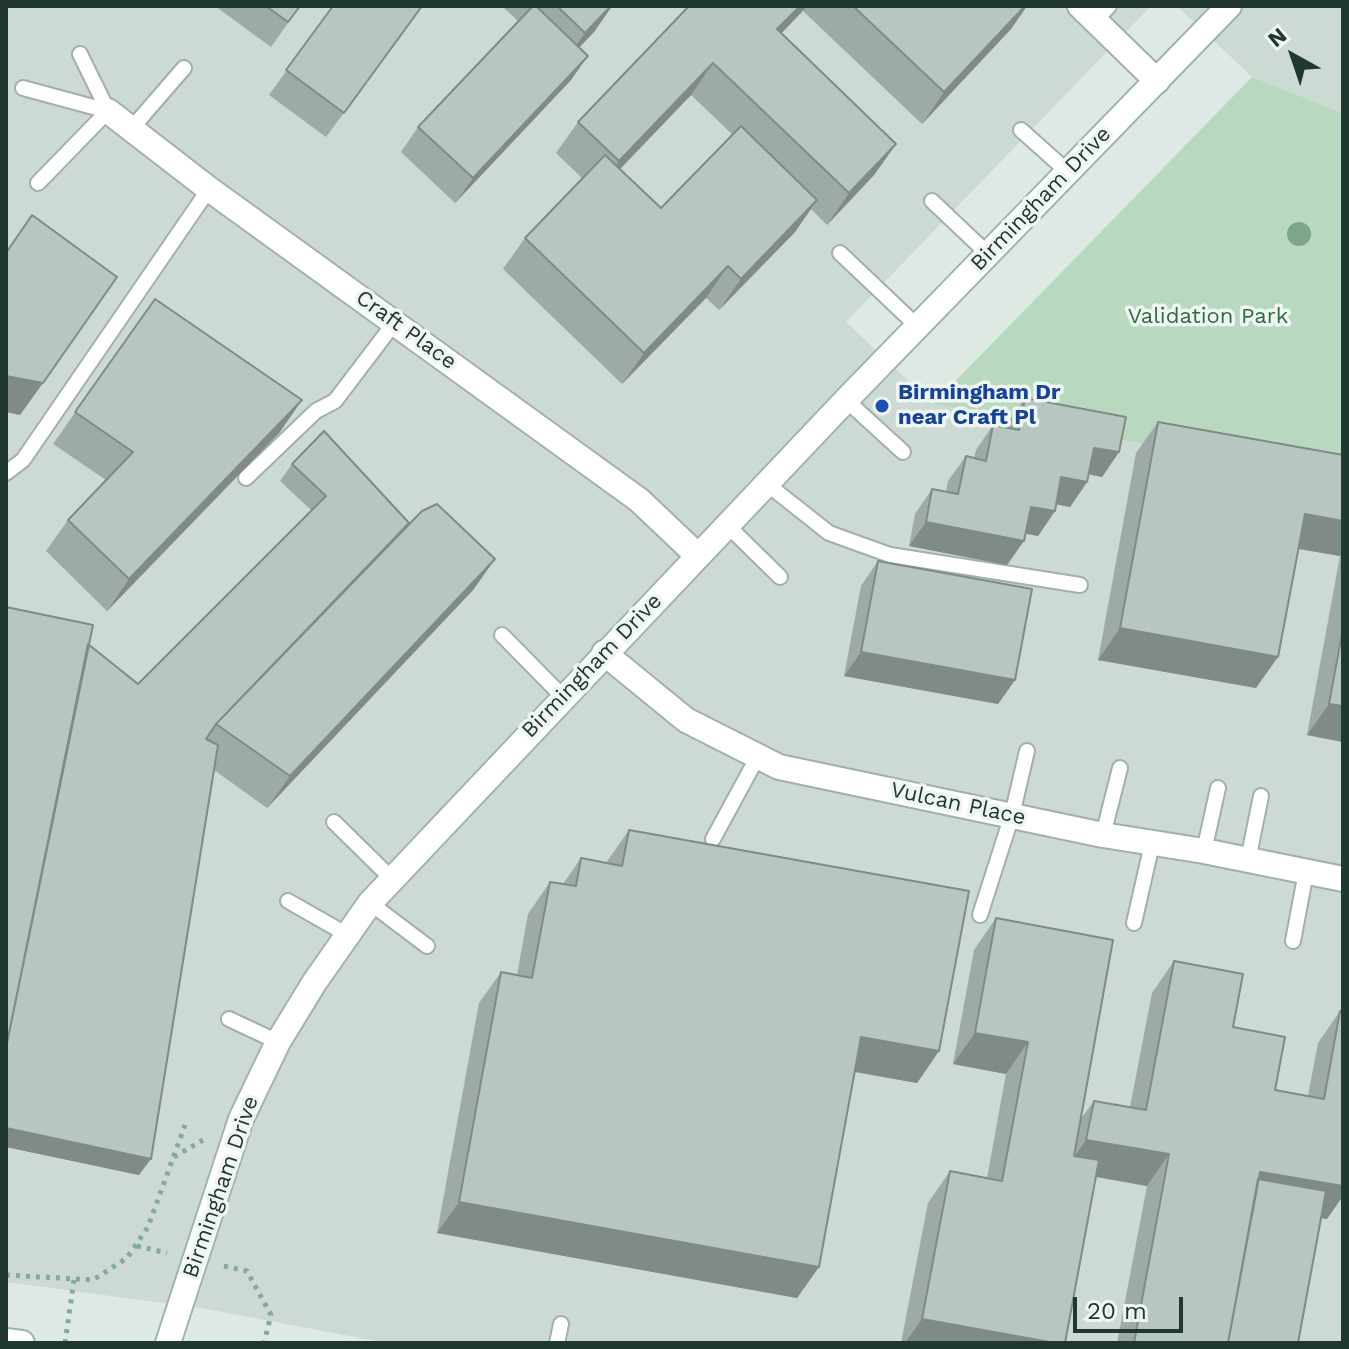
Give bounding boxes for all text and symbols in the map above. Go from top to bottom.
north arrow [1253,16,1333,96]
text: N [1263,22,1292,52]
street label: Birmingham Drive [965,121,1117,277]
street label: Craft Place [351,285,461,375]
park label: Validation Park [1128,304,1288,330]
place label: Birmingham Dr near Craft Pl [898,380,1061,432]
marker: Birmingham Dr near Craft Pl [873,397,891,415]
street label: Birmingham Drive [516,588,668,744]
street label: Vulcan Place [888,777,1028,831]
street label: Birmingham Drive [177,1093,265,1281]
scale bar [1077,1281,1187,1331]
text: 20 m [1087,1297,1147,1325]

